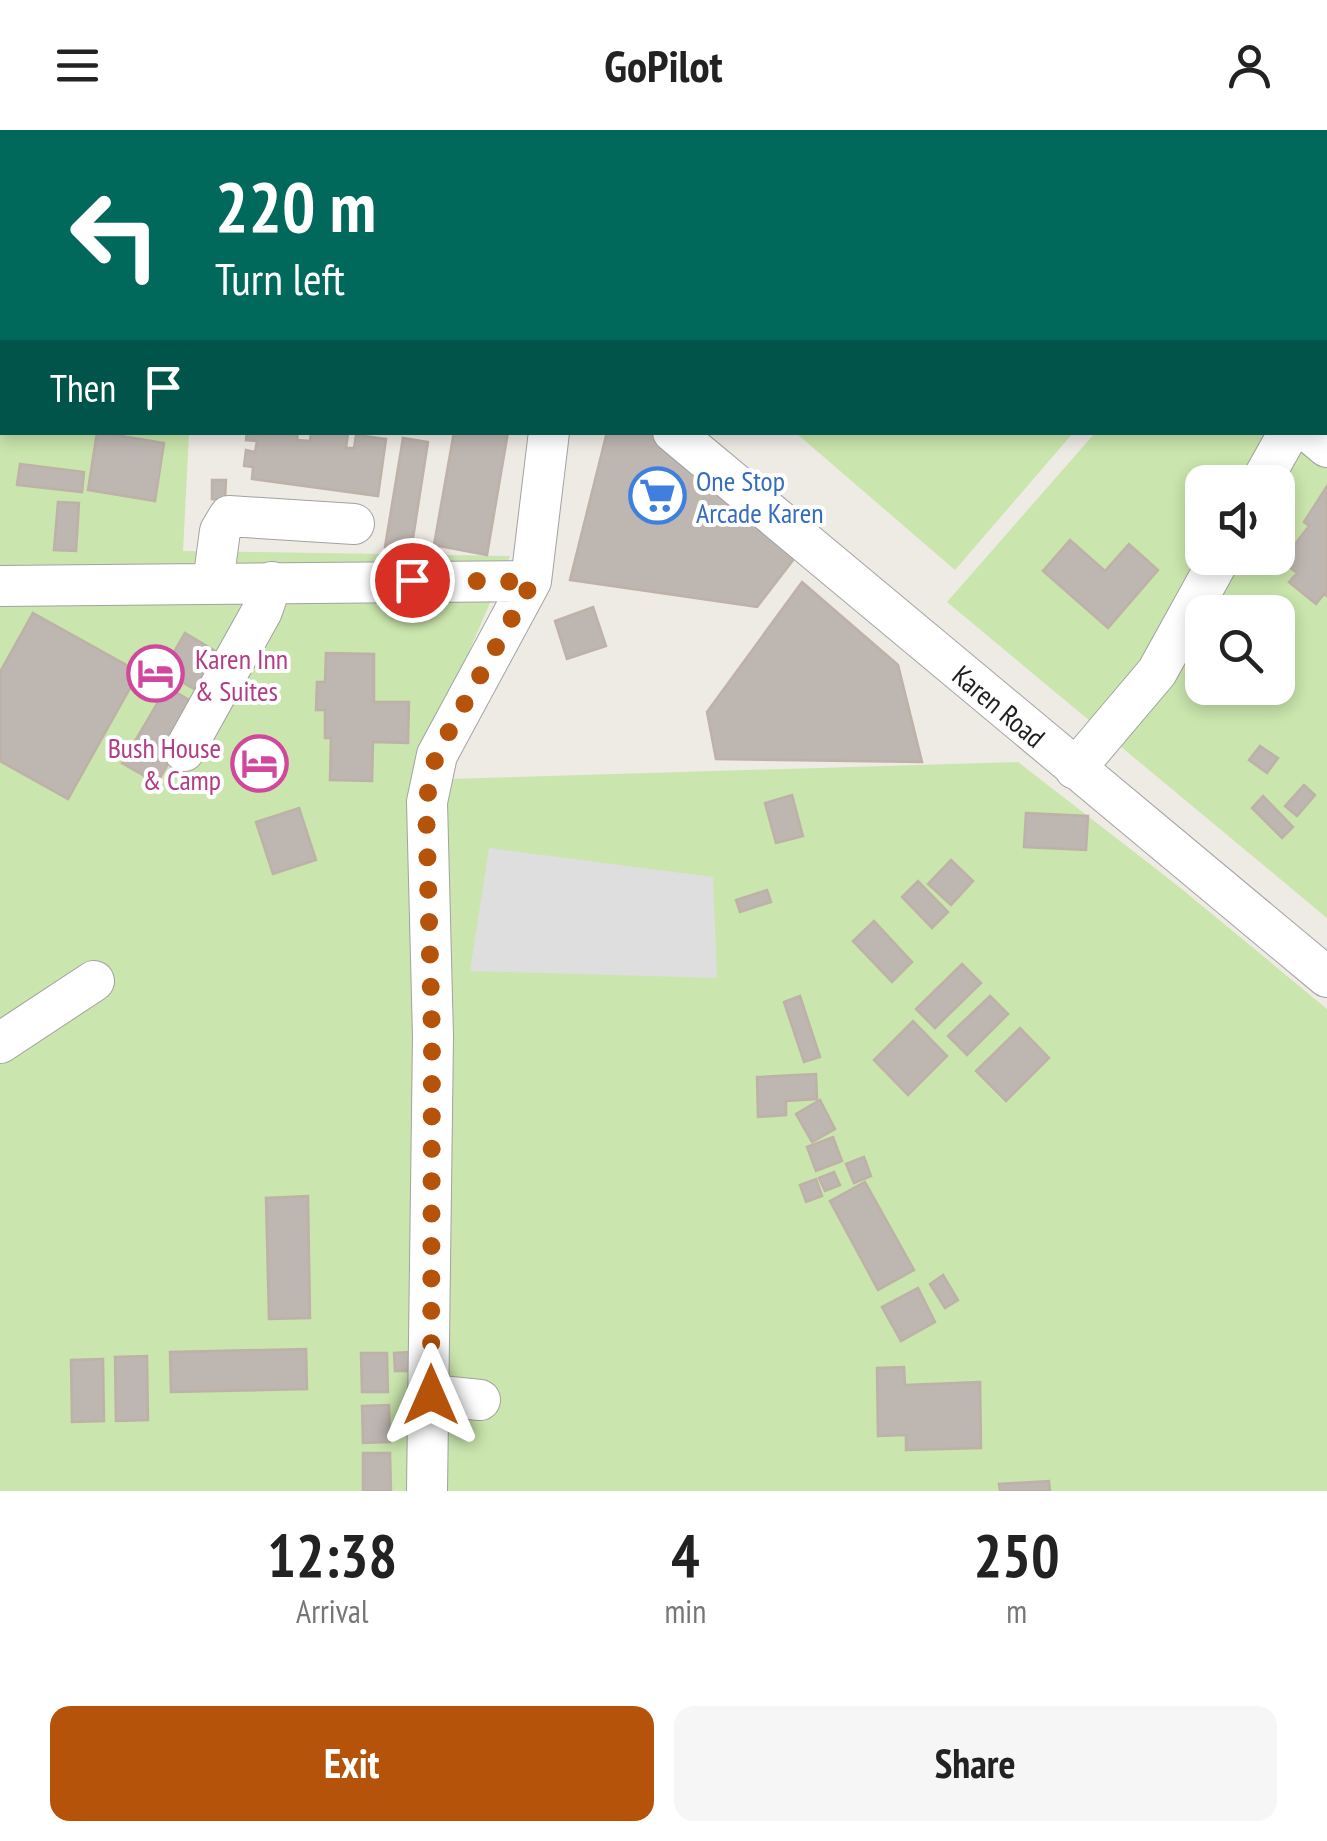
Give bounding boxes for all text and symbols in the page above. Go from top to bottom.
text: GoPilot [604,36,723,94]
icon: menu [50,38,105,93]
icon: person [1222,38,1277,93]
text: 220 m [215,161,376,251]
icon: left [50,170,180,300]
text: Turn left [215,249,345,307]
icon: arrive [136,360,191,415]
text: Then [50,363,116,412]
place label: One Stop Arcade Karen [696,462,824,531]
map controls [1185,465,1295,705]
button: sound [1185,465,1295,575]
supermarket icon: One Stop Arcade Karen [627,466,687,526]
pin [370,538,455,623]
icon: arrive [385,553,440,608]
button: search [1185,595,1295,705]
place label: Karen Inn & Suites [195,640,288,709]
hotel icon: Karen Inn & Suites [126,644,186,704]
street label: Karen Road [945,657,1053,755]
place label: Bush House & Camp [108,729,221,798]
hotel icon: Bush House & Camp [230,733,290,793]
position arrow [379,1343,483,1447]
text: 12:38 [267,1516,397,1594]
text: 4 [671,1516,700,1594]
text: 250 [974,1516,1060,1594]
text: Arrival [296,1590,368,1632]
text: min [664,1590,706,1632]
text: m [1006,1590,1027,1632]
button: Exit [50,1706,654,1821]
button: Share [674,1706,1277,1821]

